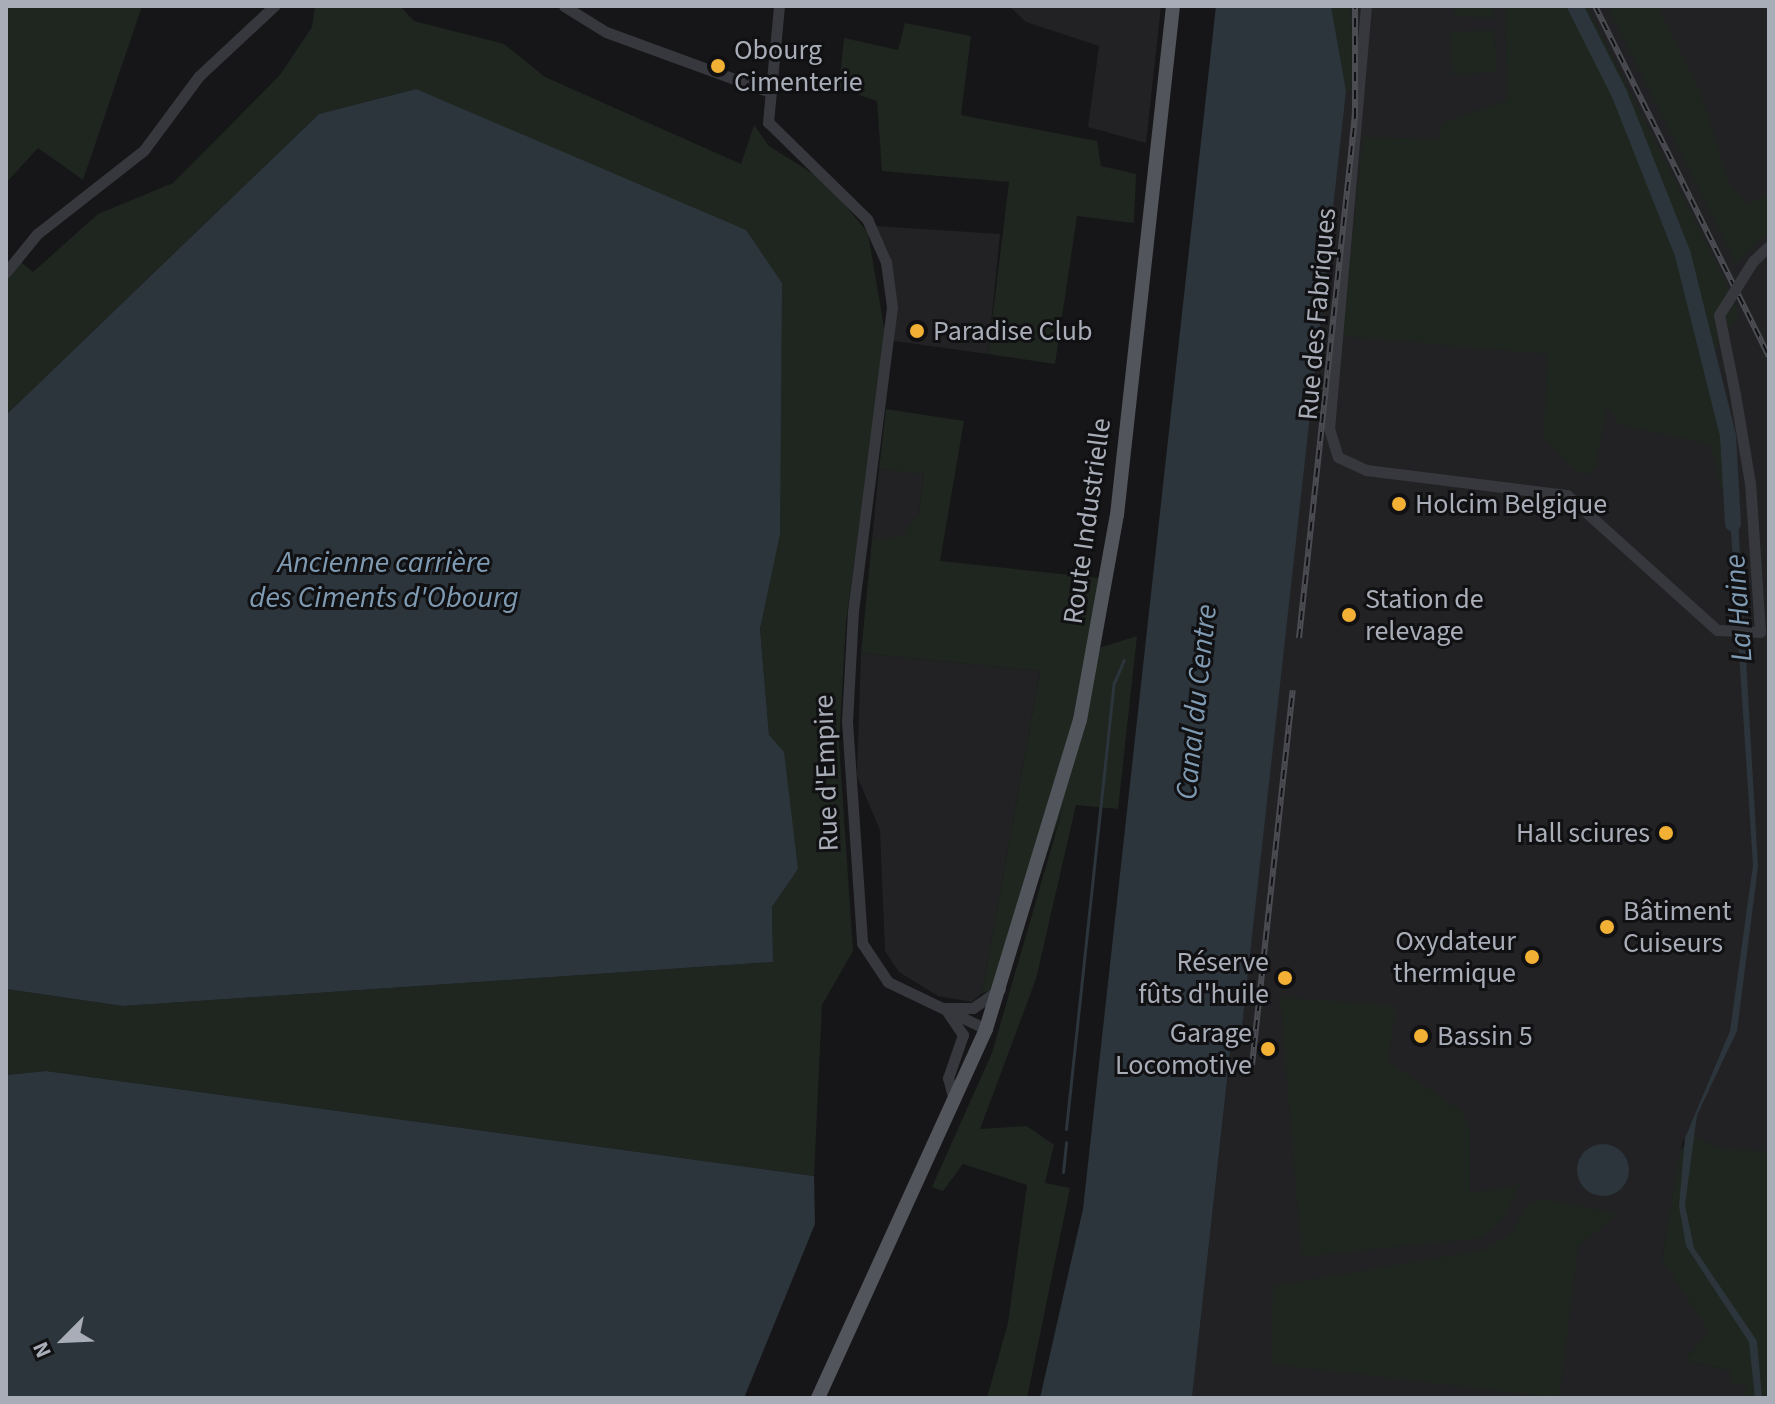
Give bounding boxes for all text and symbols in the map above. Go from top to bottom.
place label: Obourg Cimenterie [734,33,863,99]
marker: Obourg Cimenterie [709,57,727,75]
street label: Rue des Fabriques [1291,206,1343,422]
place label: Paradise Club [933,314,1092,348]
marker: Paradise Club [908,322,926,340]
street label: Route Industrielle [1056,416,1118,626]
place label: Holcim Belgique [1415,487,1607,521]
marker: Holcim Belgique [1390,495,1408,513]
water label: Ancienne carrière des Ciments d'Obourg [249,545,519,616]
water label: La Haine [1717,553,1761,663]
place label: Station de relevage [1365,582,1484,648]
water label: Canal du Centre [1169,603,1225,801]
marker: Station de relevage [1340,606,1358,624]
street label: Rue d'Empire [806,694,846,852]
place label: Hall sciures [1516,816,1650,850]
marker: Hall sciures [1657,824,1675,842]
place label: Bâtiment Cuiseurs [1623,894,1731,960]
marker: Bâtiment Cuiseurs [1598,918,1616,936]
place label: Oxydateur thermique [1393,924,1516,990]
place label: Réserve fûts d'huile [1138,945,1269,1011]
marker: Oxydateur thermique [1523,948,1541,966]
marker: Réserve fûts d'huile [1276,969,1294,987]
place label: Garage Locomotive [1115,1016,1252,1082]
place label: Bassin 5 [1437,1019,1533,1053]
marker: Bassin 5 [1412,1027,1430,1045]
marker: Garage Locomotive [1259,1040,1277,1058]
north arrow [24,1300,104,1380]
text: N [24,1337,60,1363]

